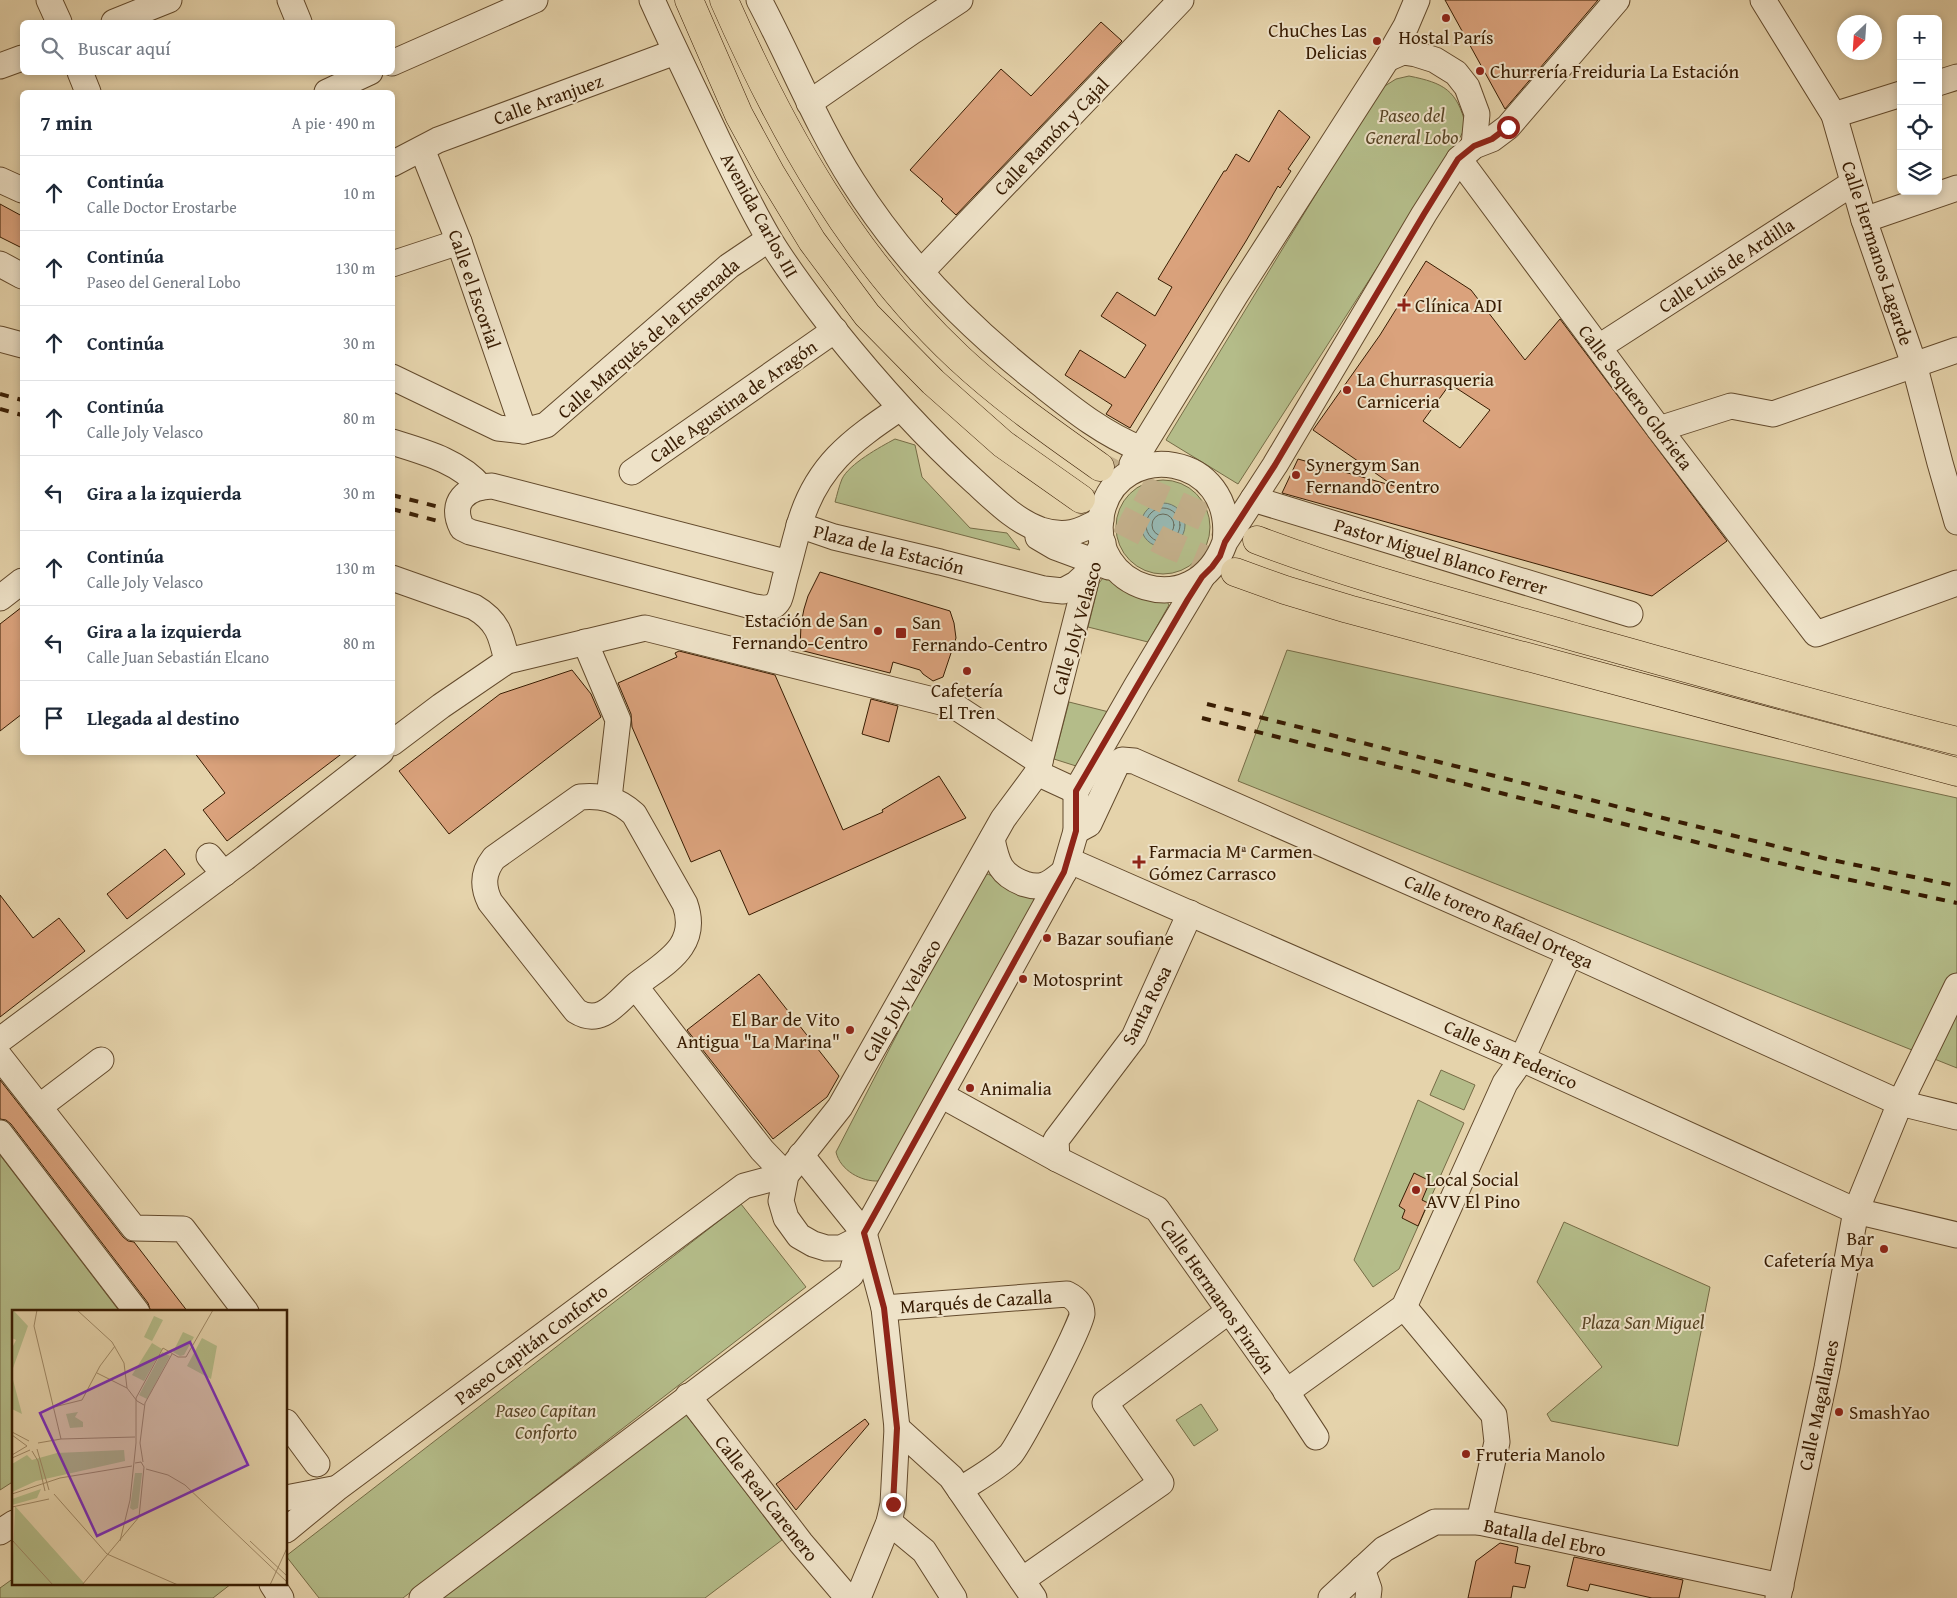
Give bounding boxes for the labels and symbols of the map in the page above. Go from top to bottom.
marker: Hostal París [1440,12,1452,24]
north arrow [1837,15,1882,60]
place label: ChuChes Las Delicias [1268,16,1367,66]
place label: Hostal París [1399,23,1493,51]
marker: ChuChes Las Delicias [1371,35,1383,47]
place label: Churrería Freiduria La Estación [1490,57,1739,85]
marker: Churrería Freiduria La Estación [1474,65,1486,77]
street label: Calle Aranjuez [489,66,607,132]
street label: Calle Ramón y Cajal [987,70,1115,202]
park label: Paseo del General Lobo [1366,101,1458,151]
route start [1497,116,1520,139]
street label: Avenida Carlos III [714,147,806,283]
street label: Calle Hermanos Lagarde [1835,157,1921,349]
street label: Calle Luis de Ardilla [1652,210,1800,320]
street label: Calle el Escorial [442,226,508,352]
street label: Calle Marqués de la Ensenada [551,251,745,425]
place label: Clínica ADI [1415,291,1503,319]
marker: Clínica ADI [1397,298,1411,312]
street label: Calle Sequero Glorieta [1572,318,1700,476]
street label: Calle Agustina de Aragón [643,332,823,470]
place label: La Churrasqueria Carniceria [1357,365,1494,415]
marker: La Churrasqueria Carniceria [1341,384,1353,396]
place label: Synergym San Fernando Centro [1306,450,1439,500]
marker: Synergym San Fernando Centro [1290,469,1302,481]
street label: Pastor Miguel Blanco Ferrer [1331,510,1551,602]
street label: Plaza de la Estación [811,517,968,581]
street label: Calle Joly Velasco [1044,558,1108,698]
place label: Estación de San Fernando-Centro [732,606,868,656]
place label: San Fernando-Centro [912,608,1048,658]
marker: Estación de San Fernando-Centro [872,625,884,637]
marker: San Fernando-Centro [894,626,908,640]
marker: Cafetería El Tren [961,665,973,677]
place label: Cafetería El Tren [931,676,1003,726]
place label: Farmacia Mª Carmen Gómez Carrasco [1149,837,1313,887]
marker: Farmacia Mª Carmen Gómez Carrasco [1133,856,1145,868]
street label: Calle torero Rafael Ortega [1400,867,1598,975]
place label: Bazar soufiane [1057,924,1174,952]
marker: Bazar soufiane [1041,932,1053,944]
street label: Calle Joly Velasco [854,933,948,1067]
street label: Santa Rosa [1114,960,1178,1050]
place label: Motosprint [1033,965,1123,993]
marker: Motosprint [1017,973,1029,985]
place label: El Bar de Vito Antigua "La Marina" [676,1005,840,1055]
street label: Calle San Federico [1440,1012,1582,1096]
marker: El Bar de Vito Antigua "La Marina" [844,1024,856,1036]
place label: Animalia [980,1074,1052,1102]
marker: Animalia [964,1082,976,1094]
place label: Local Social AVV El Pino [1426,1165,1520,1215]
marker: Local Social AVV El Pino [1410,1184,1422,1196]
street label: Calle Hermanos Pinzón [1154,1213,1282,1380]
place label: Bar Cafetería Mya [1764,1224,1874,1274]
marker: Bar Cafetería Mya [1878,1243,1890,1255]
street label: Paseo Capitán Conforto [448,1277,614,1411]
street label: Marqués de Cazalla [899,1282,1053,1320]
park label: Plaza San Miguel [1581,1308,1705,1336]
inset map [12,1310,288,1586]
street label: Calle Magallanes [1790,1337,1846,1473]
park label: Paseo Capitan Conforto [495,1396,597,1446]
place label: SmashYao [1849,1398,1930,1426]
marker: SmashYao [1833,1406,1845,1418]
street label: Calle Real Carenero [709,1429,825,1567]
place label: Fruteria Manolo [1476,1440,1605,1468]
marker: Fruteria Manolo [1460,1448,1472,1460]
route end [882,1493,905,1516]
street label: Batalla del Ebro [1481,1510,1609,1564]

